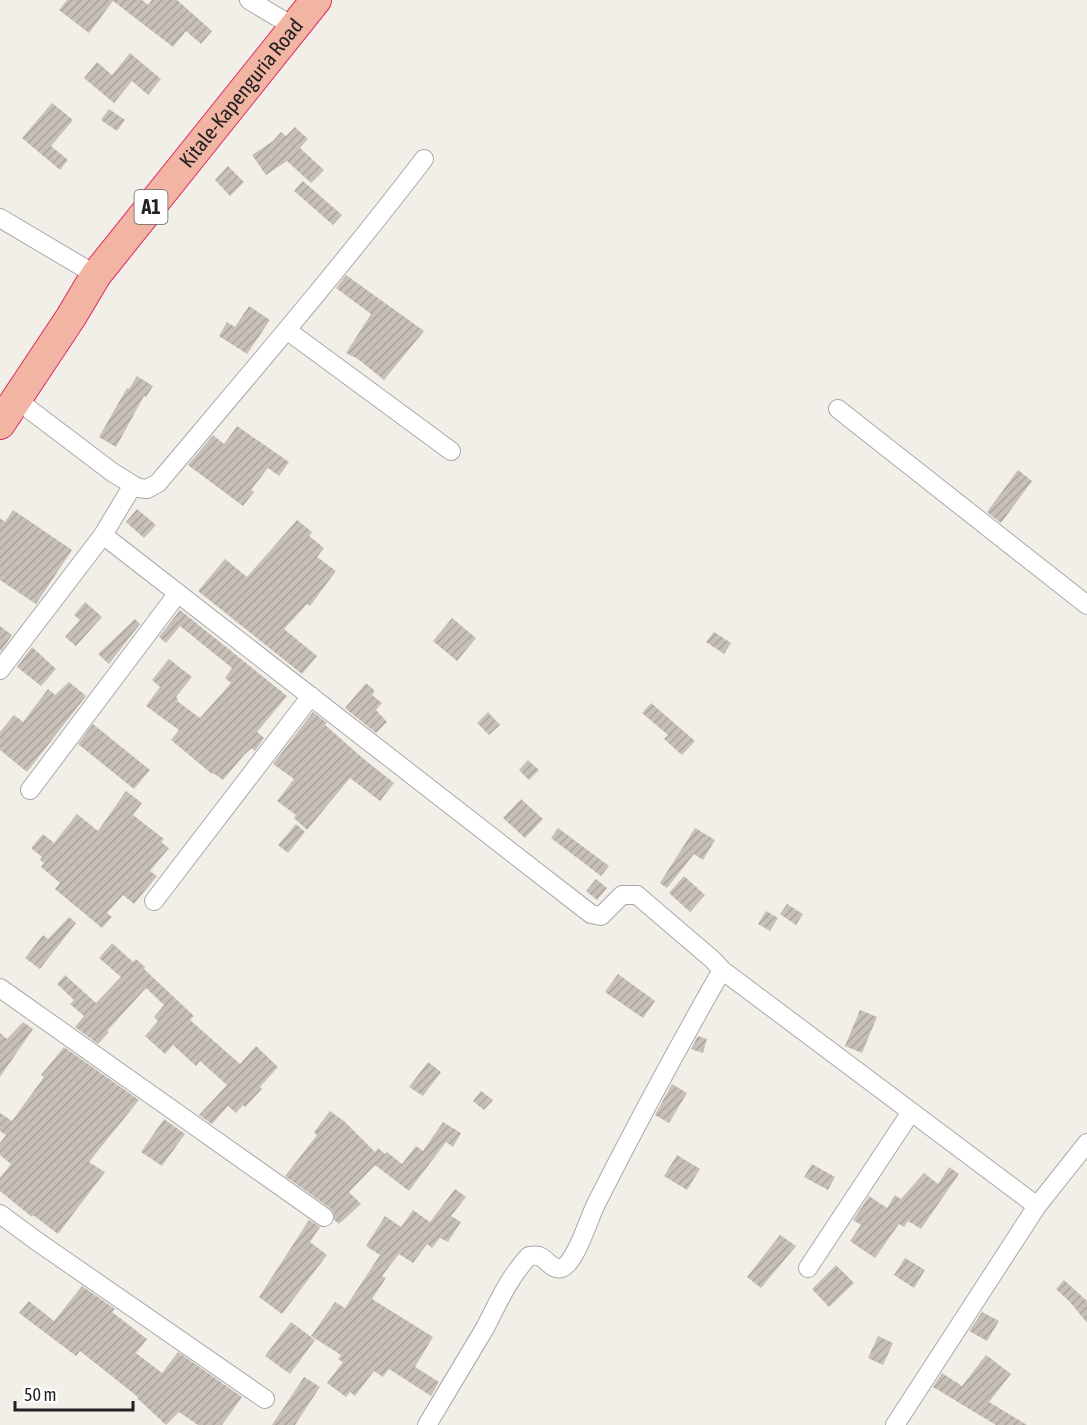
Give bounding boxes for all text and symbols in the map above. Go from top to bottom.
street label: Kitale-Kapenguria Road [174,14,307,172]
road number: A1 [134,190,168,224]
scale bar [15,1374,134,1412]
text: 50 m [24,1384,56,1405]

